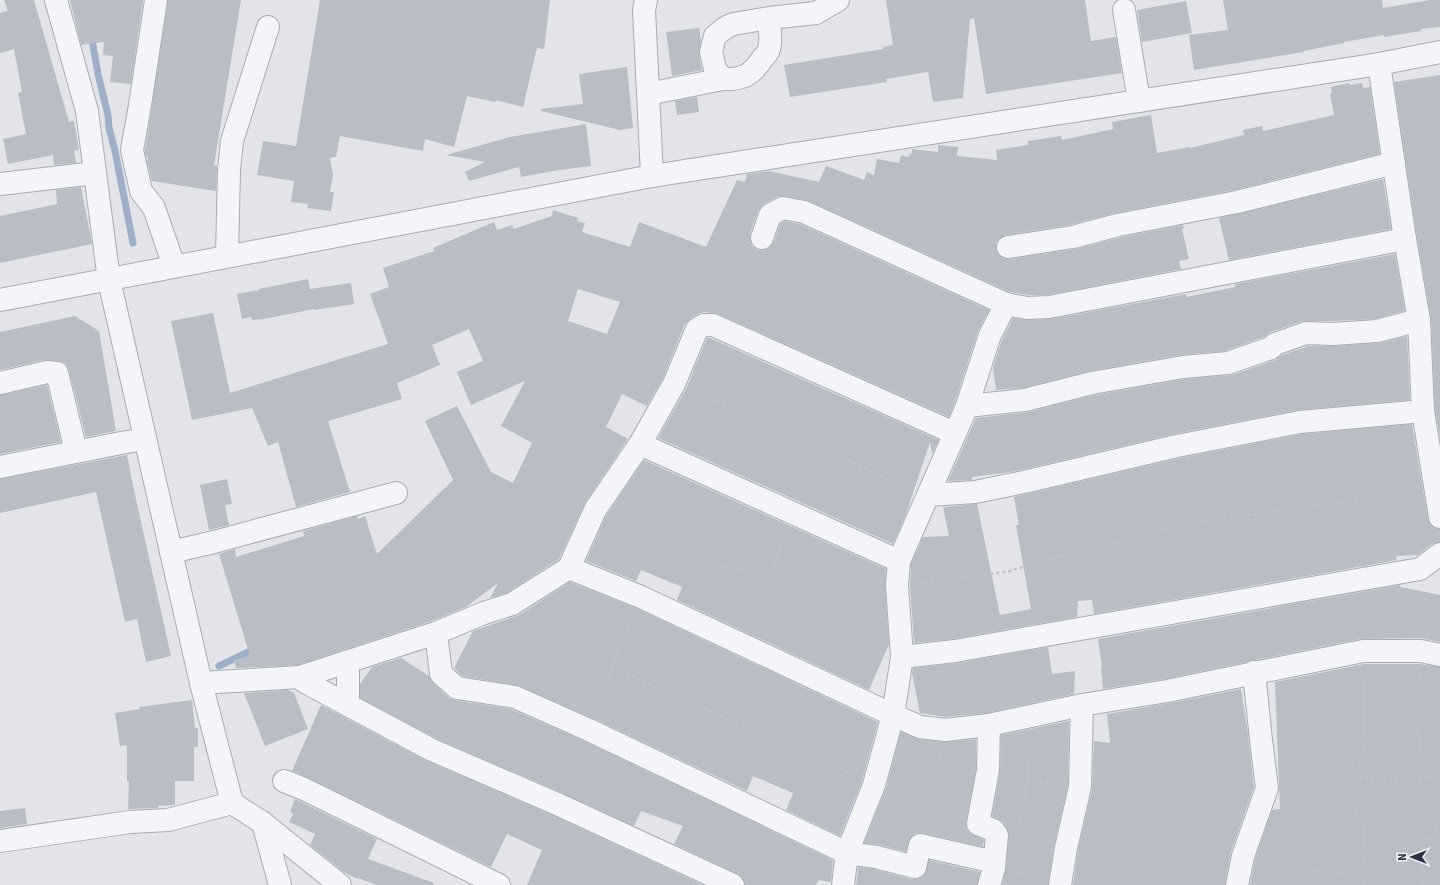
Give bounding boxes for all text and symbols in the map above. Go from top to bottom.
north arrow [1392,837,1432,877]
text: N [1395,853,1410,861]

